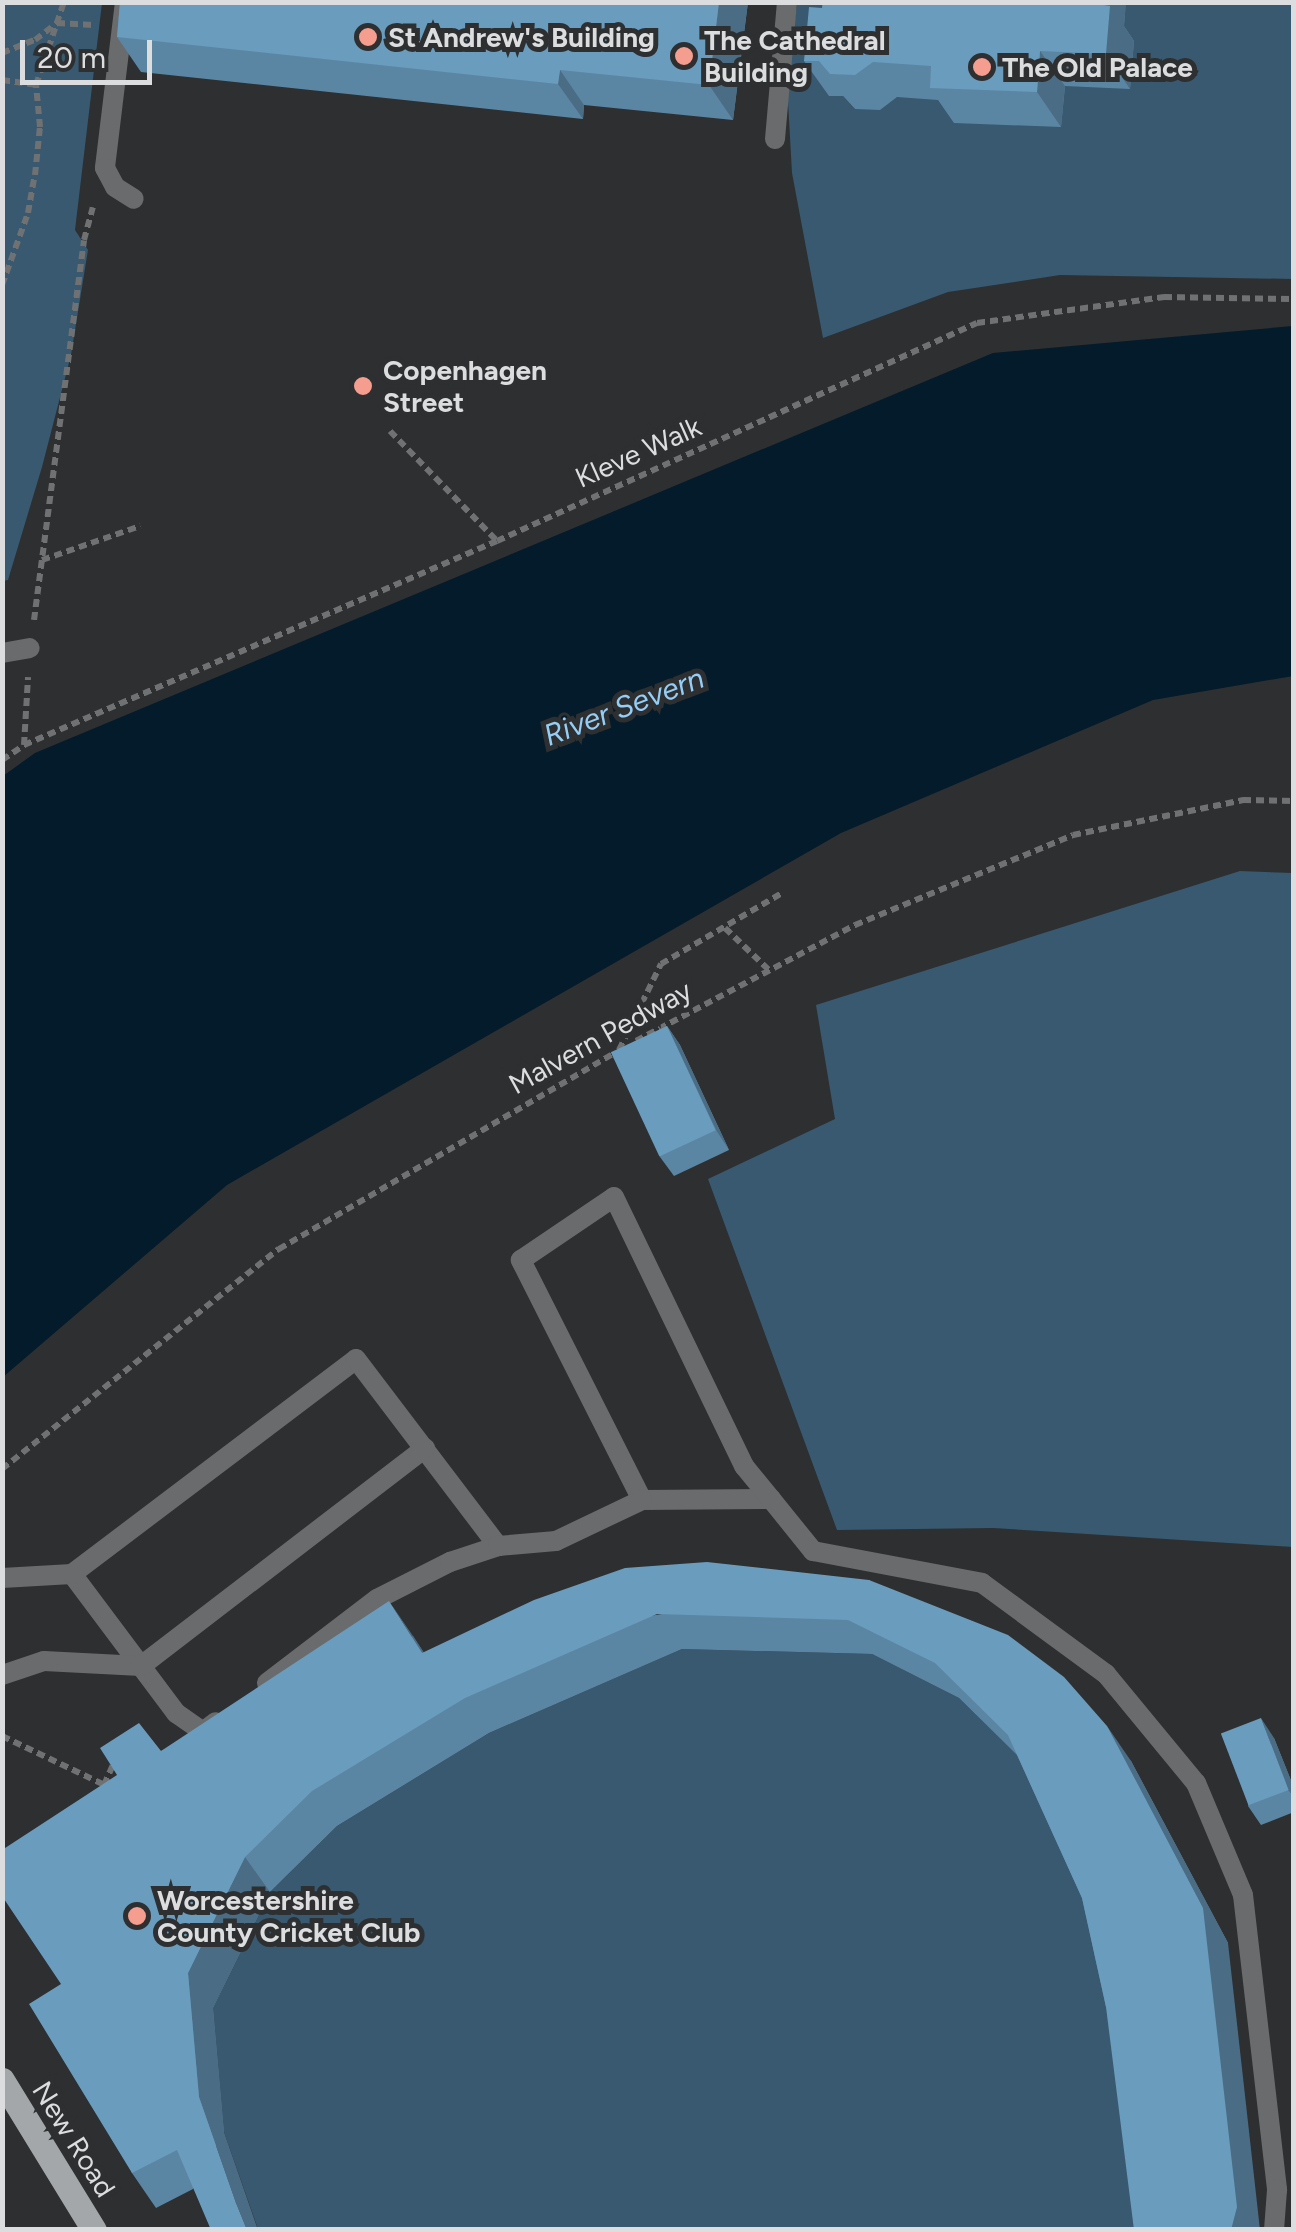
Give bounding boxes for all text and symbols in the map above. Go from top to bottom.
scale bar [25,20,158,82]
place label: St Andrew's Building [388,20,655,54]
place label: The Cathedral Building [704,23,886,89]
marker: St Andrew's Building [357,26,379,48]
text: 20 m [37,39,106,76]
marker: The Cathedral Building [673,45,695,67]
place label: The Old Palace [1002,50,1193,84]
marker: The Old Palace [971,56,993,78]
place label: Copenhagen Street [383,353,547,419]
marker: Copenhagen Street [352,375,374,397]
street label: Kleve Walk [570,409,706,495]
water label: River Severn [539,660,709,754]
street label: Malvern Pedway [503,973,697,1101]
place label: Worcestershire County Cricket Club [157,1883,421,1949]
marker: Worcestershire County Cricket Club [126,1905,148,1927]
street label: New Road [25,2075,123,2203]

